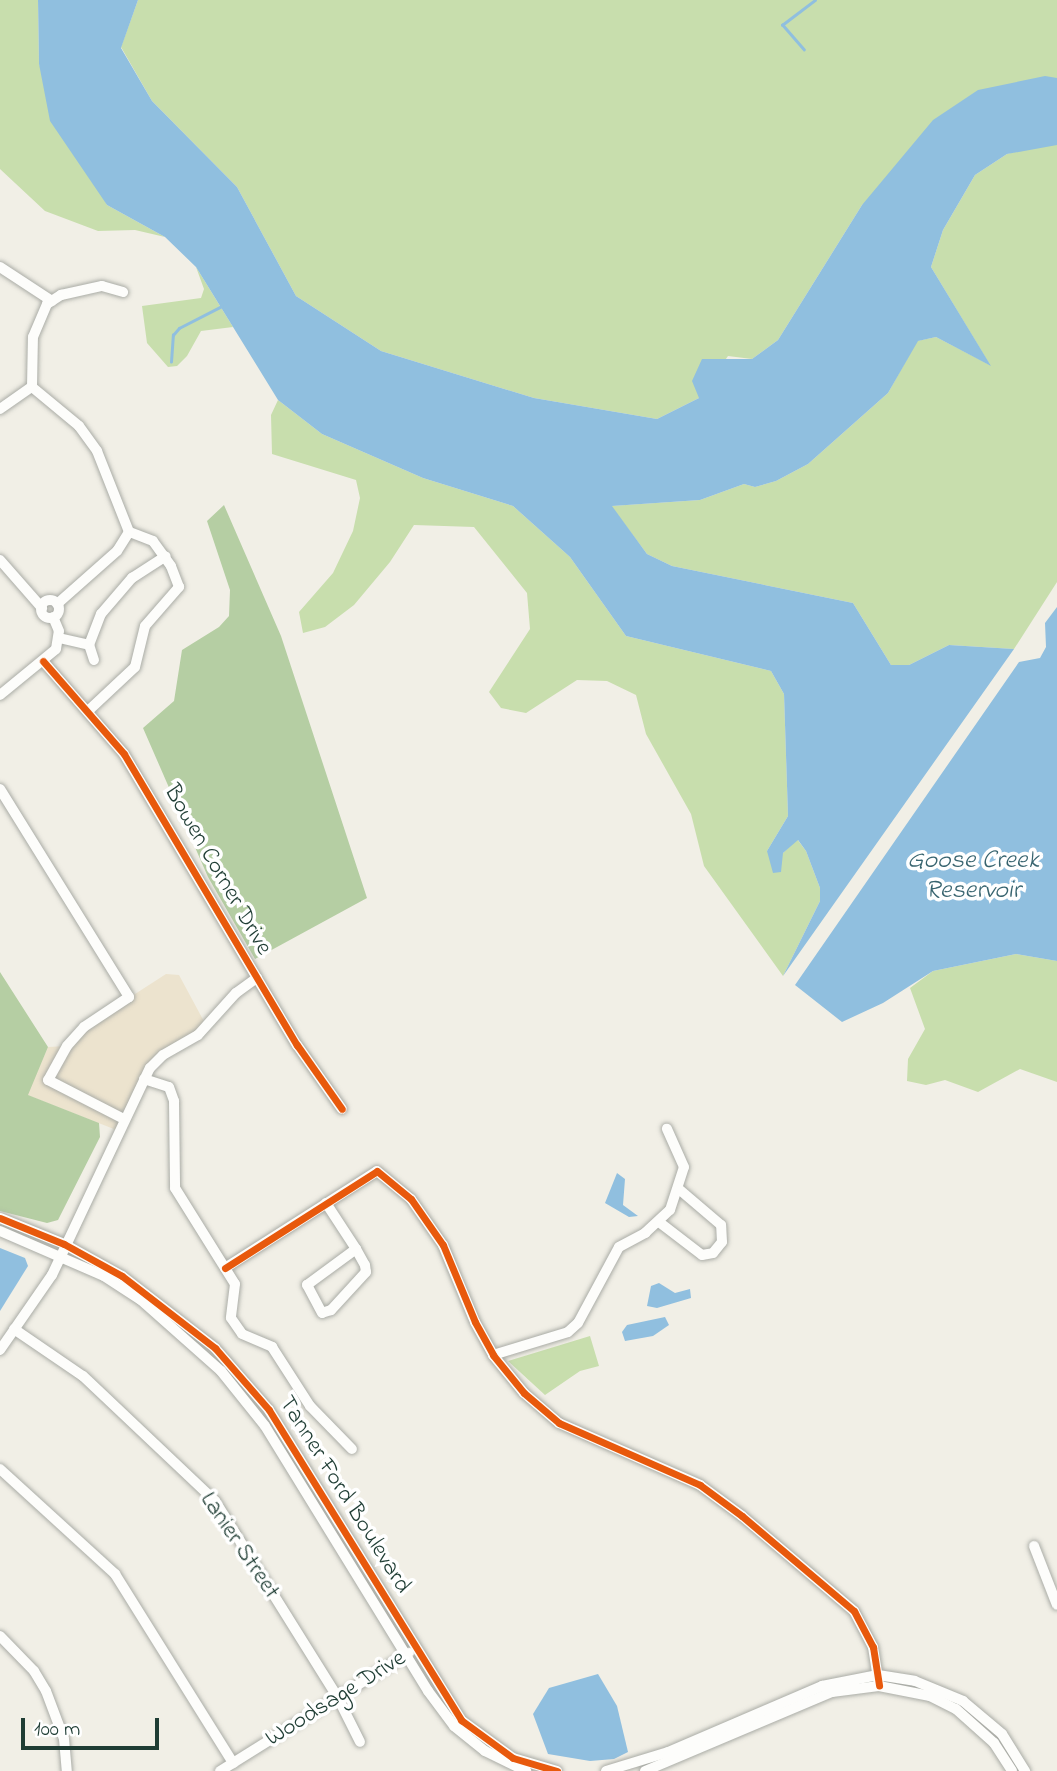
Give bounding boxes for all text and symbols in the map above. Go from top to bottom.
street label: Bowen Corner Drive [156,780,278,960]
water label: Goose Creek Reservoir [907,846,1039,908]
street label: Tanner Ford Boulevard [271,1391,417,1599]
street label: Lanier Street [193,1487,285,1605]
street label: Woodsage Drive [261,1644,411,1754]
scale bar [24,1704,163,1748]
text: 100 m [34,1715,80,1745]

